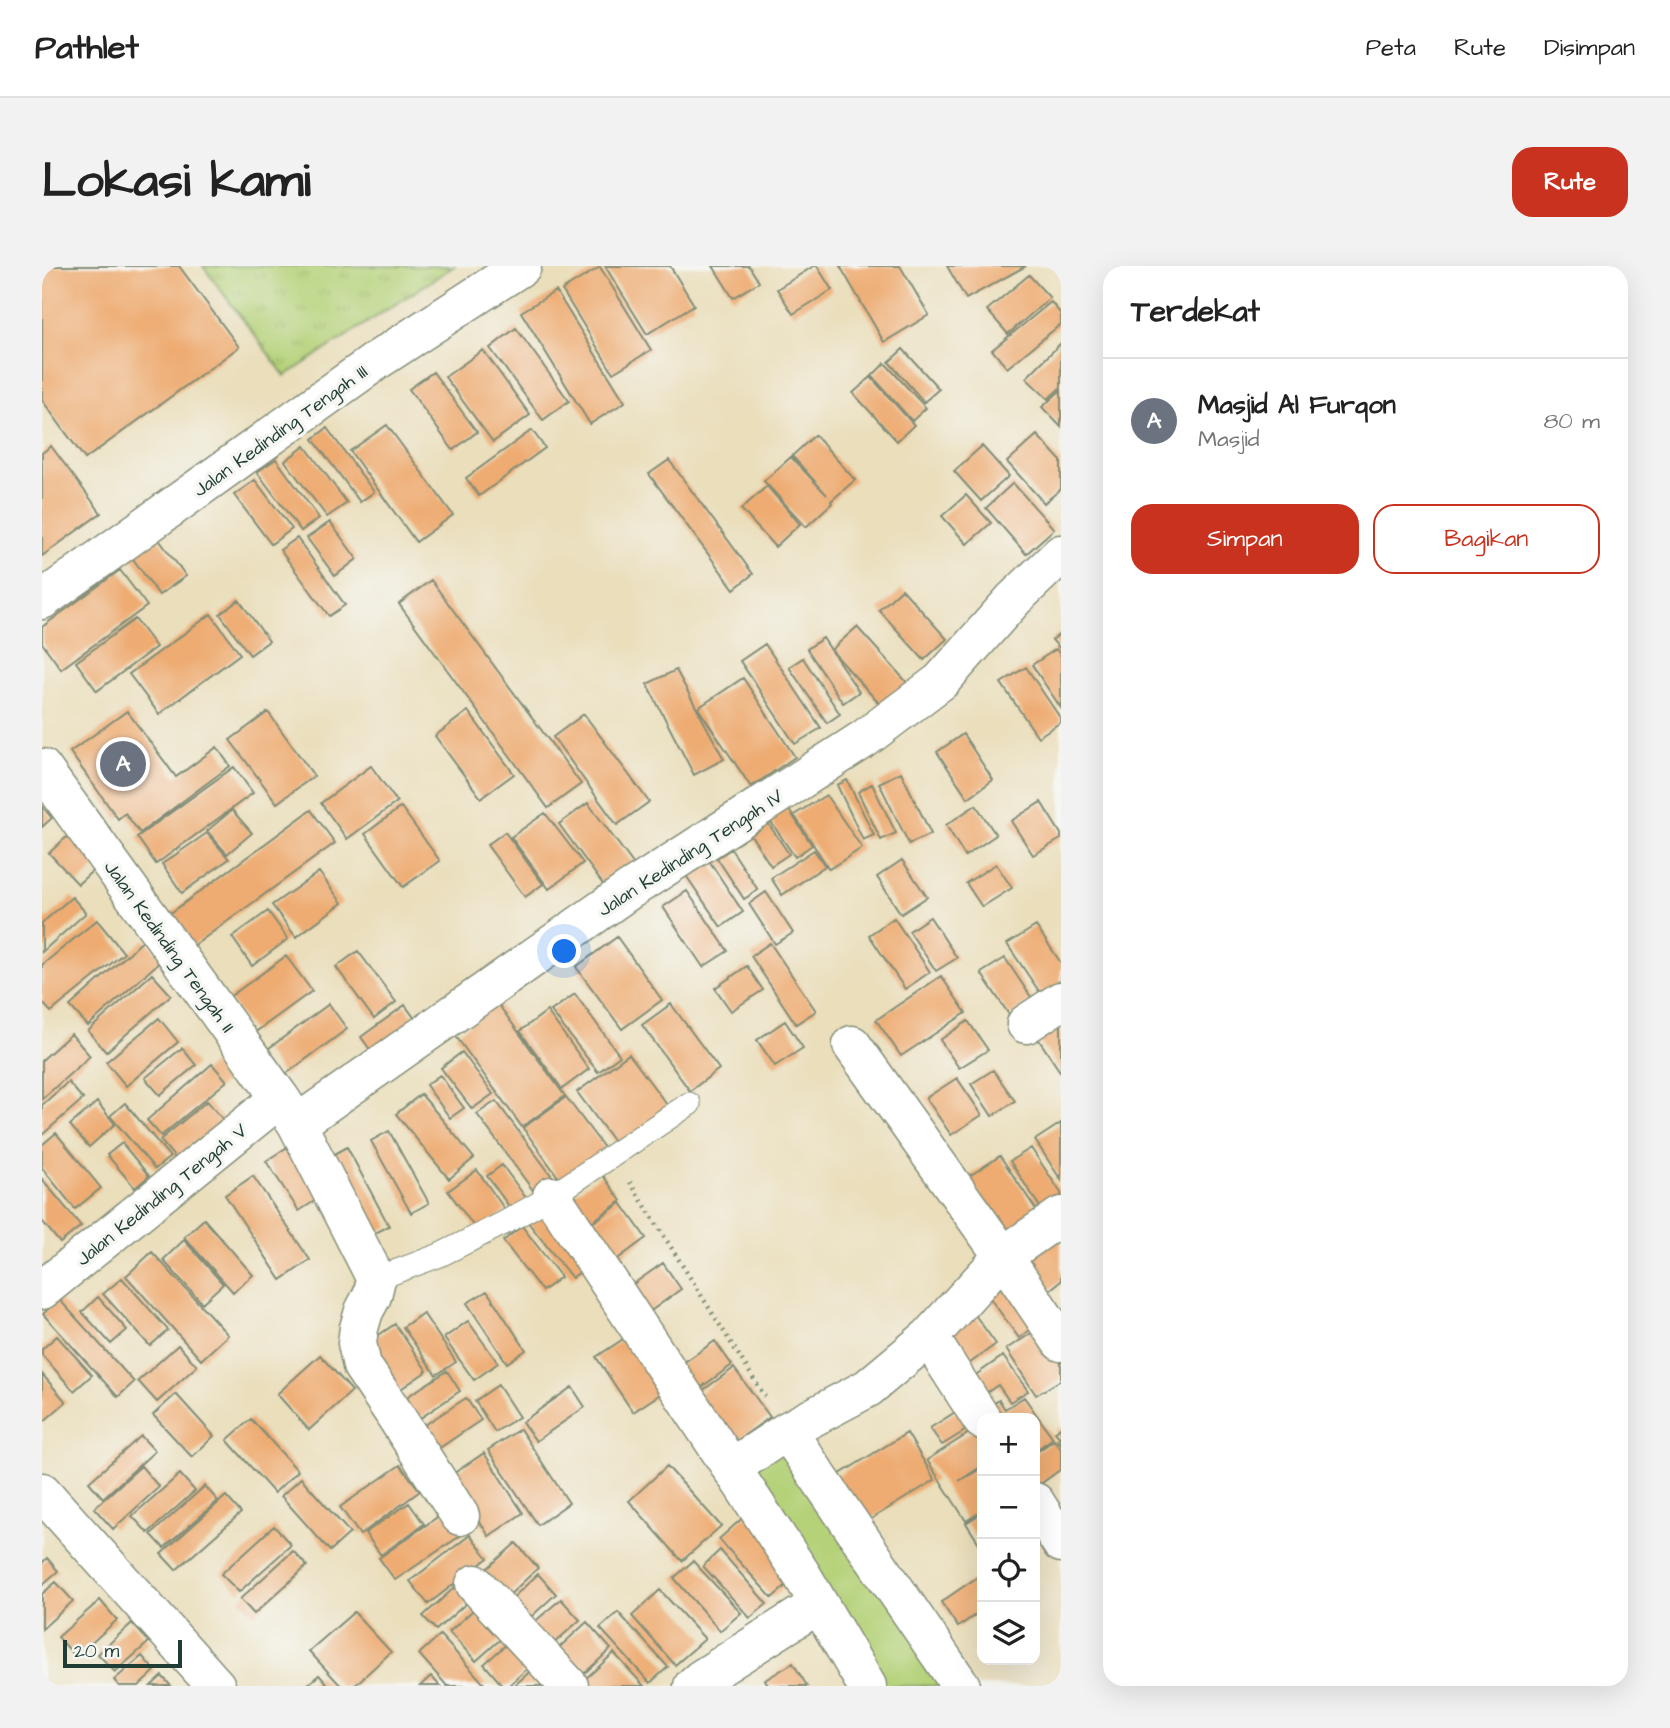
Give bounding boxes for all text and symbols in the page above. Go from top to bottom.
text: Pathlet [35,25,139,71]
text: Peta [1366,31,1416,65]
text: Rute [1454,31,1506,65]
text: Disimpan [1544,31,1635,65]
button: Rute [1512,147,1628,217]
text: Lokasi kami [42,148,311,216]
text: Terdekat [1131,291,1260,333]
street label: Jalan Kedinding Tengah III [188,359,374,505]
text: Masjid Al Furqon [1198,387,1396,423]
text: A [1147,405,1161,437]
text: 80 m [1543,405,1600,437]
text: Masjid [1198,423,1260,455]
button: Simpan [1131,504,1359,574]
button: Bagikan [1373,504,1600,574]
pin: A [100,738,146,790]
street label: Jalan Kedinding Tengah IV [593,783,789,924]
street label: Jalan Kedinding Tengah II [96,855,240,1039]
your location [547,934,581,968]
street label: Jalan Kedinding Tengah V [71,1118,254,1273]
map controls [977,1413,1040,1665]
button: + [977,1413,1040,1476]
button: − [977,1476,1040,1539]
button: locate [977,1539,1040,1602]
button: layers [977,1602,1040,1665]
scale bar [63,1637,182,1669]
text: 20 m [74,1638,119,1665]

